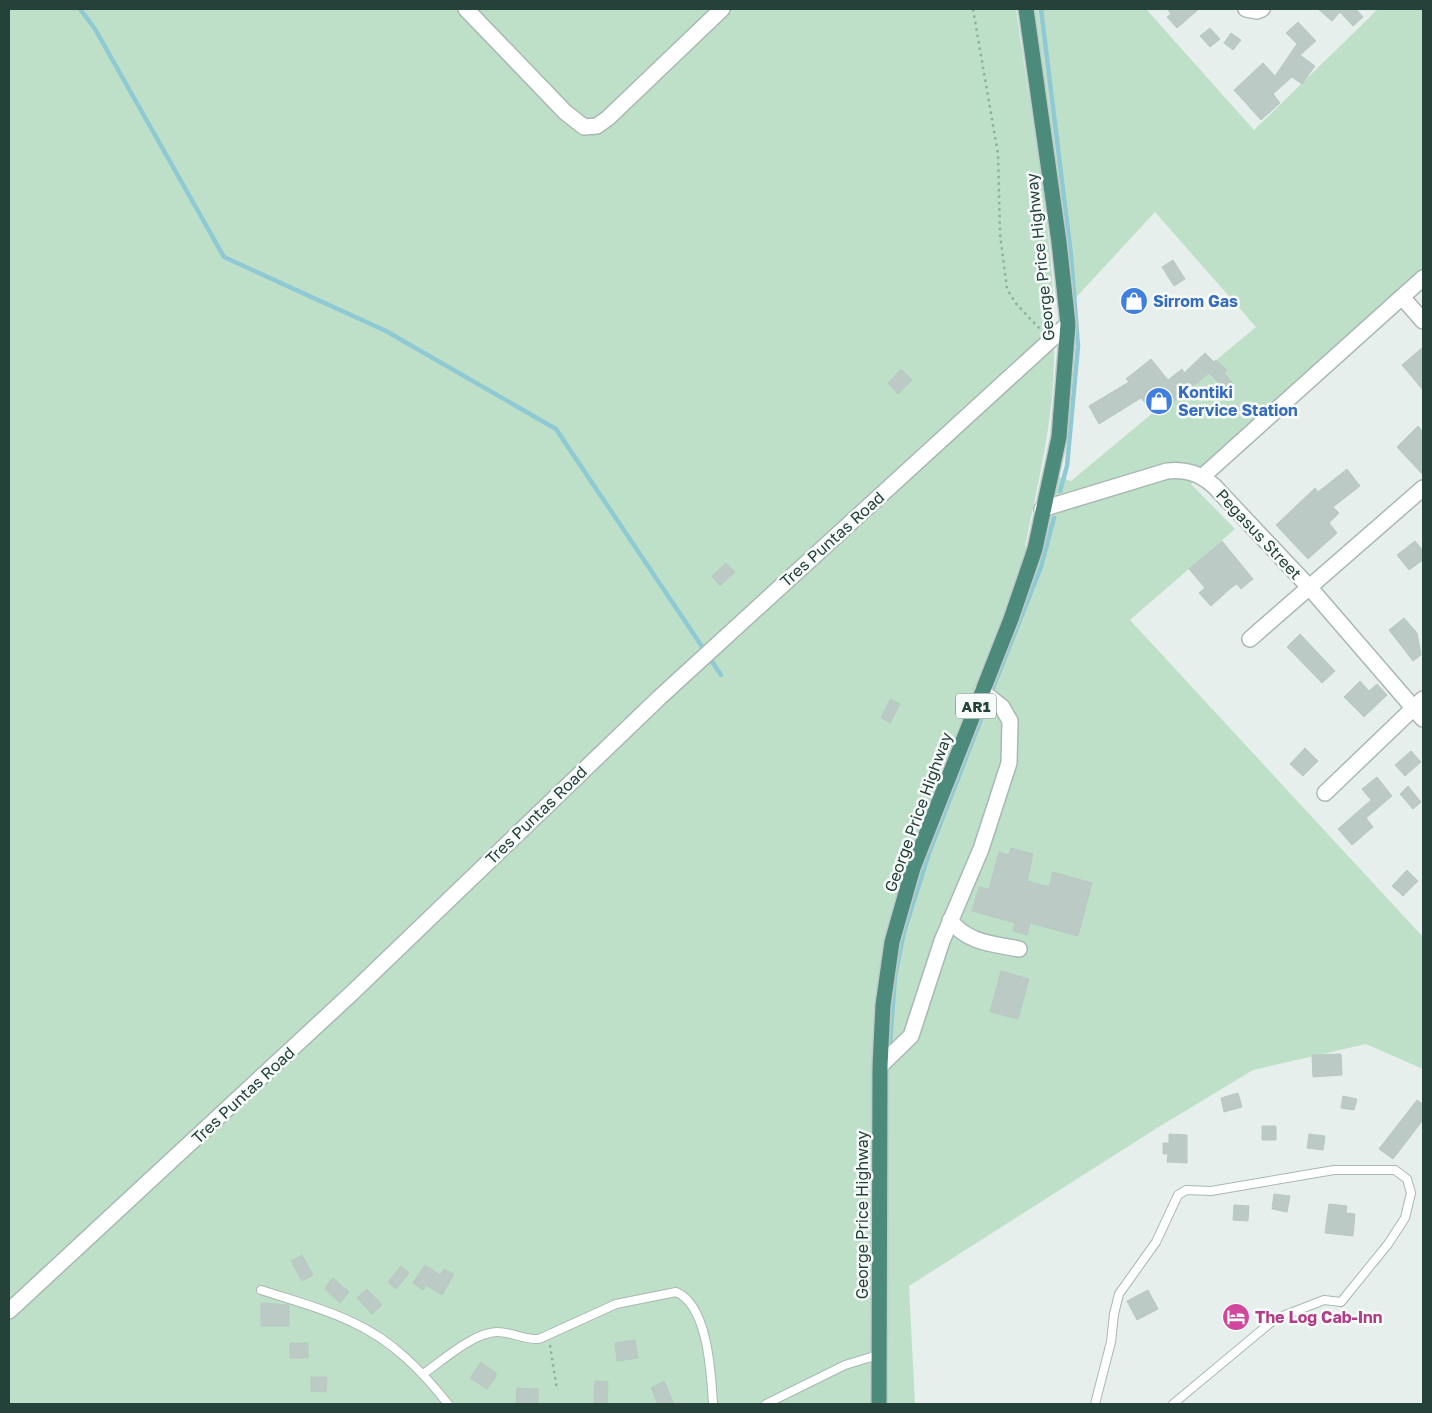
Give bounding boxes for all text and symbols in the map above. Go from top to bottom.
street label: George Price Highway [1021,172,1059,342]
shop icon: Sirrom Gas [1119,286,1149,316]
place label: Sirrom Gas [1153,291,1238,311]
place label: Kontiki Service Station [1178,382,1298,420]
shop icon: Kontiki Service Station [1144,386,1174,416]
street label: Pegasus Street [1212,485,1306,583]
street label: Tres Puntas Road [776,487,888,591]
road number: AR1 [956,694,996,718]
street label: George Price Highway [880,729,956,895]
street label: Tres Puntas Road [481,762,591,868]
street label: Tres Puntas Road [187,1042,299,1148]
street label: George Price Highway [852,1131,872,1299]
hotel icon: The Log Cab-Inn [1221,1302,1251,1332]
place label: The Log Cab-Inn [1255,1307,1382,1327]

